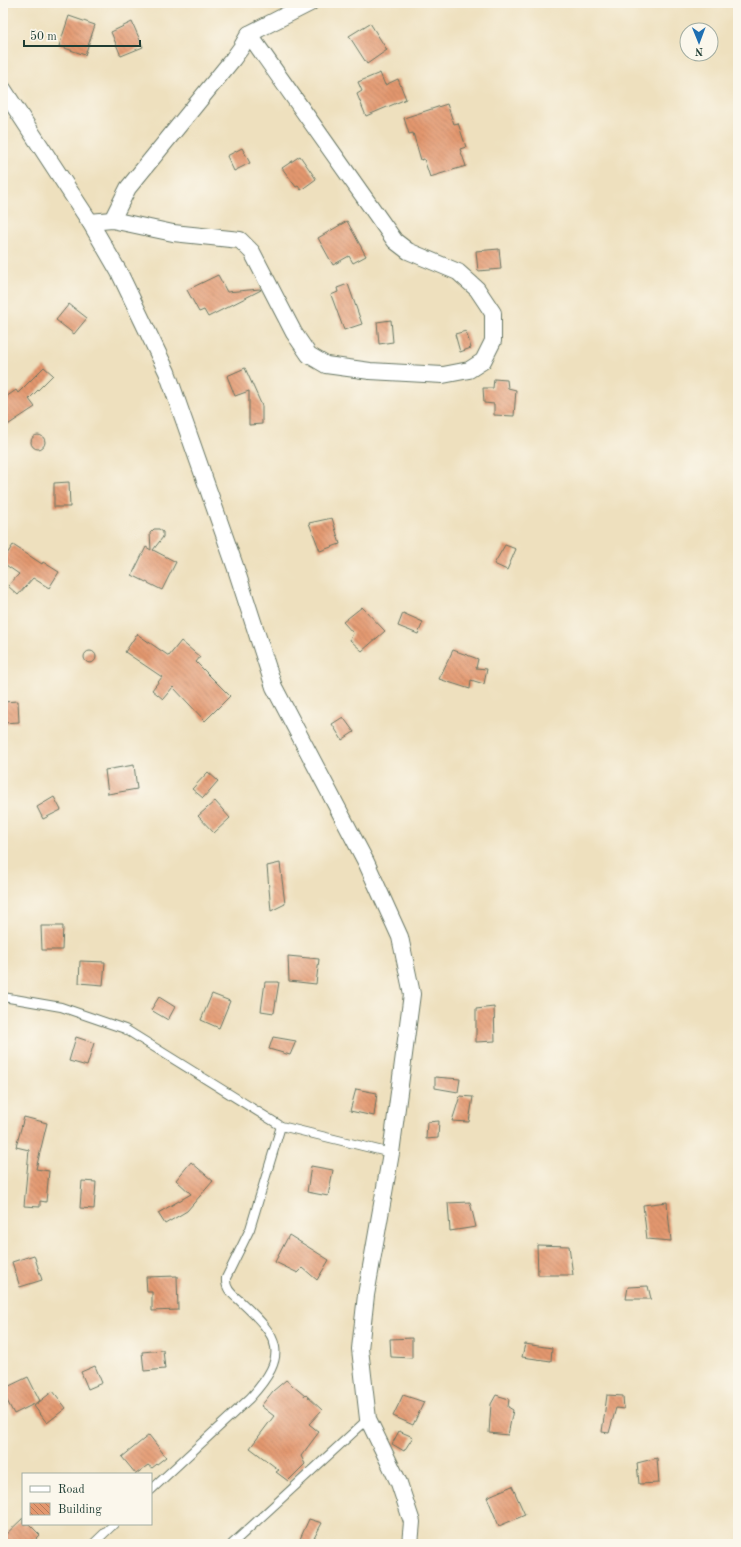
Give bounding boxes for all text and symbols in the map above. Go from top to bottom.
scale bar [24,22,140,48]
north arrow [679,22,719,62]
text: 50 m [30,30,57,43]
text: N [694,45,703,56]
legend [22,1473,152,1525]
text: Road [58,1484,85,1496]
text: Building [58,1504,102,1516]

